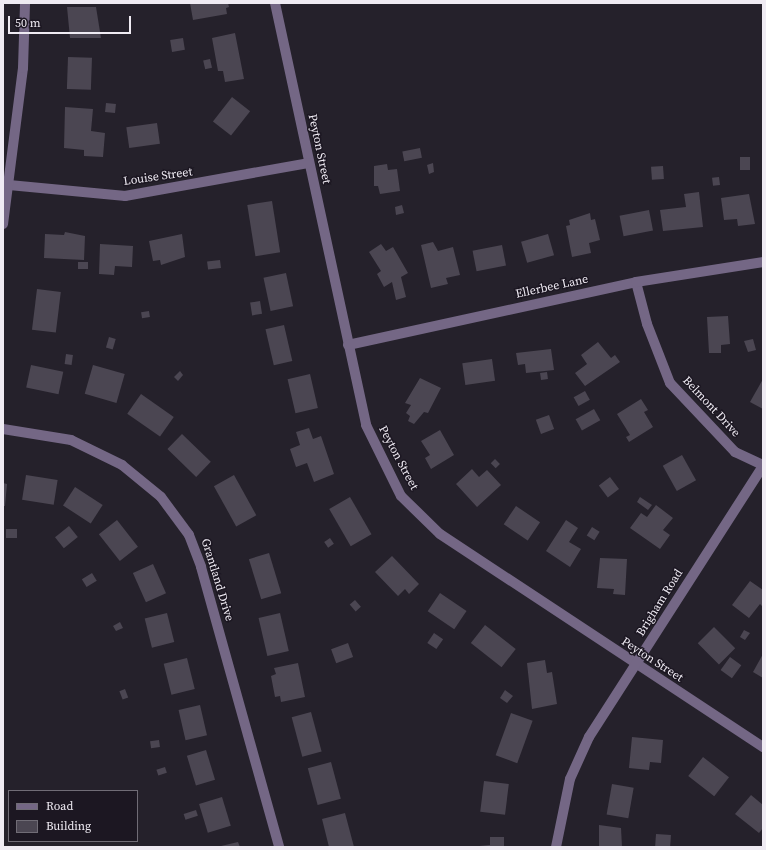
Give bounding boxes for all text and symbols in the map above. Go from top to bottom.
scale bar [10,8,133,34]
text: 50 m [15,15,41,31]
street label: Peyton Street [305,113,333,185]
street label: Louise Street [123,165,193,189]
street label: Ellerbee Lane [514,272,590,302]
street label: Belmont Drive [679,374,743,440]
street label: Peyton Street [375,423,421,493]
street label: Grantland Drive [198,537,236,623]
street label: Brigham Road [634,567,686,639]
street label: Peyton Street [618,635,686,685]
legend [8,790,138,842]
text: Road [46,798,73,814]
text: Building [46,818,91,834]

